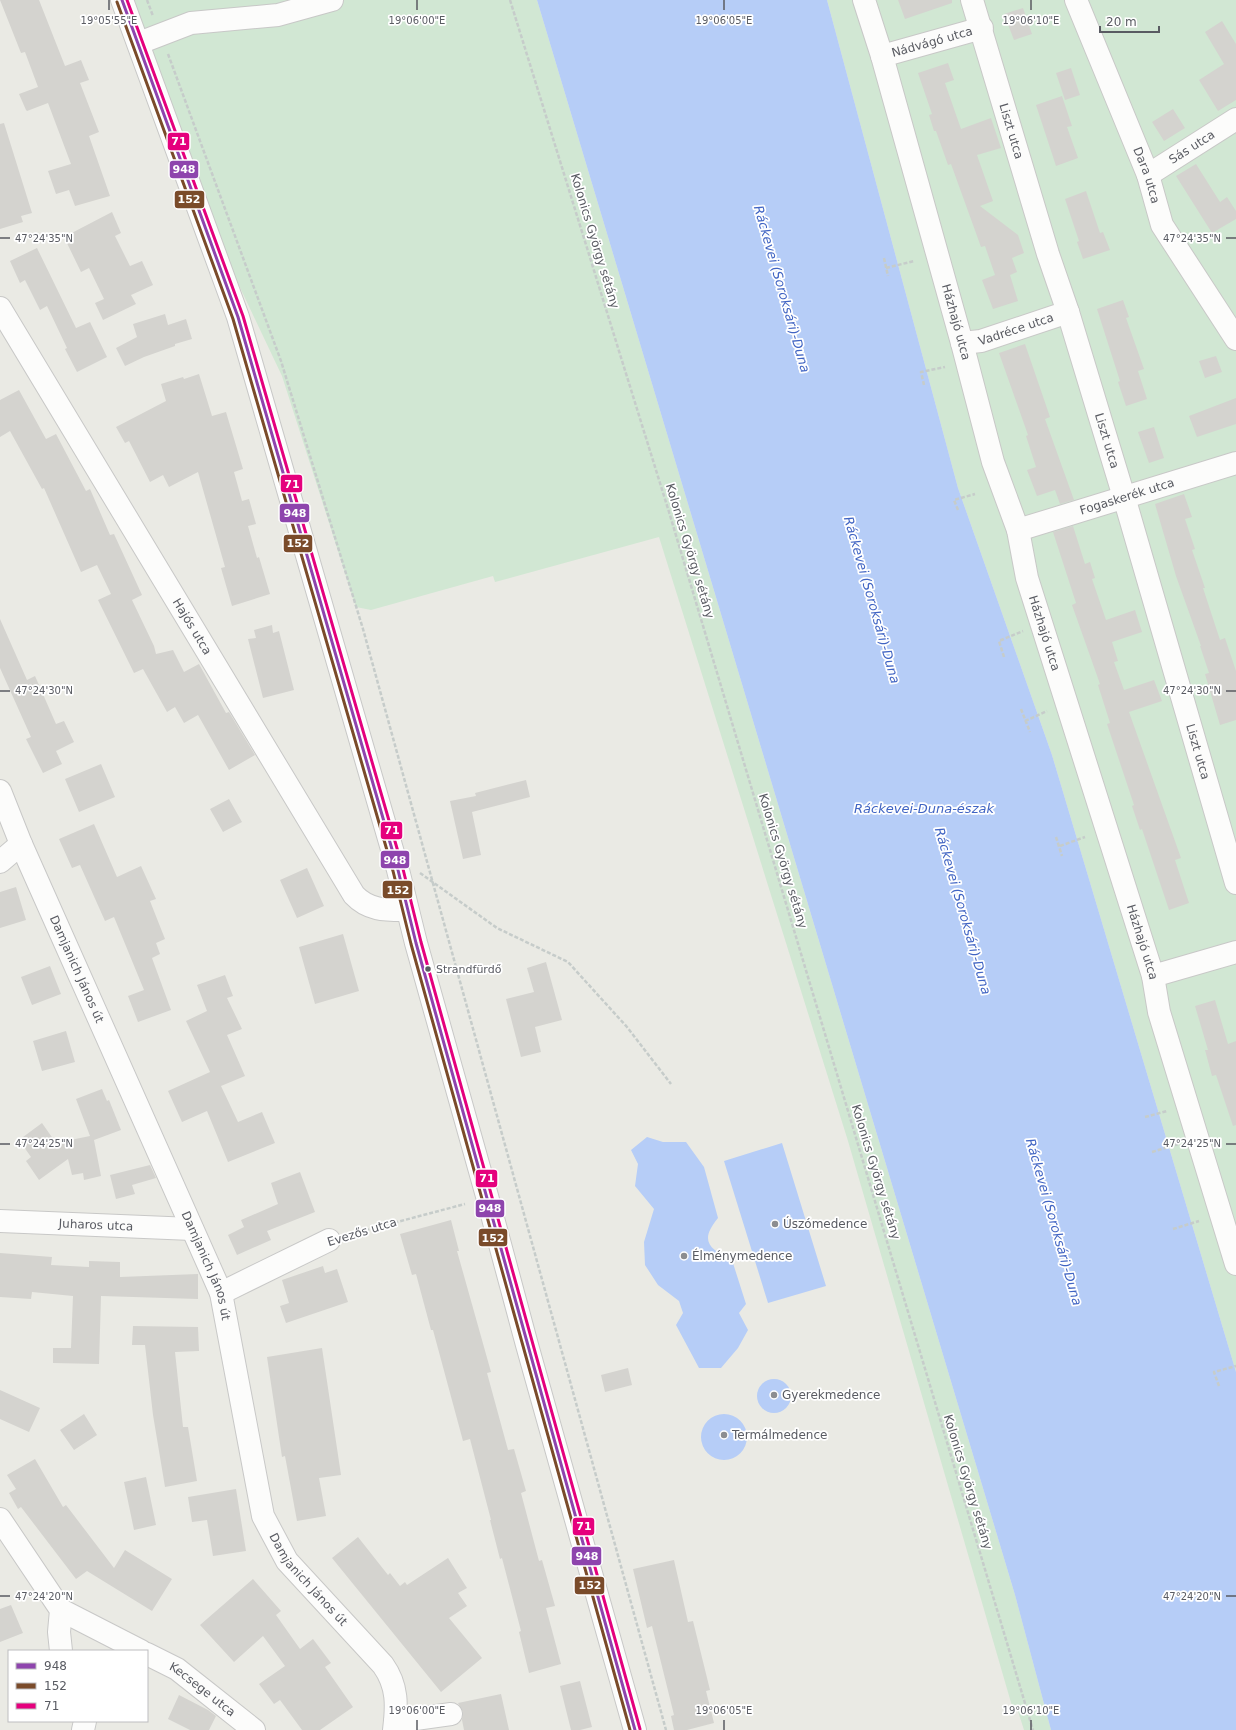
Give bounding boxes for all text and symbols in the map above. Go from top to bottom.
scale bar [1100,8,1159,34]
text: 19°05'55"E [81,15,137,26]
text: 19°06'00"E [389,15,445,26]
text: 19°06'05"E [696,15,752,26]
text: 19°06'10"E [1003,15,1059,26]
text: 20 m [1106,15,1137,29]
street label: Nádvágó utca [890,24,974,60]
street label: Liszt utca [996,102,1026,161]
street label: Sás utca [1166,127,1217,167]
line badge: 71 [167,132,190,151]
text: 71 [171,135,187,148]
street label: Dara utca [1130,145,1163,205]
line badge: 948 [169,160,199,179]
text: 948 [173,163,195,176]
street label: Kolonics György sétány [568,172,622,310]
line badge: 152 [174,190,205,209]
text: 152 [178,193,200,206]
water label: Ráckevei (Soroksári)-Duna [751,204,813,374]
text: 47°24'35"N [15,233,73,244]
text: 47°24'35"N [1163,233,1221,244]
street label: Házhajó utca [939,282,973,362]
street label: Vadréce utca [977,310,1055,348]
street label: Liszt utca [1092,411,1122,470]
line badge: 71 [280,474,303,493]
street label: Fogaskerék utca [1078,475,1176,518]
text: 71 [284,478,300,491]
street label: Kolonics György sétány [663,482,717,620]
line badge: 948 [279,503,310,523]
text: 948 [284,507,306,520]
water label: Ráckevei (Soroksári)-Duna [841,515,903,685]
line badge: 152 [283,534,313,553]
text: 152 [287,537,309,550]
street label: Házhajó utca [1026,594,1063,673]
street label: Hajós utca [170,596,214,657]
text: 47°24'30"N [15,685,73,696]
text: 47°24'30"N [1163,685,1221,696]
street label: Liszt utca [1183,722,1213,781]
street label: Kolonics György sétány [756,792,810,930]
water label: Ráckevei-Duna-észak [854,801,994,816]
line badge: 71 [380,821,403,840]
text: 71 [384,824,400,837]
water label: Ráckevei (Soroksári)-Duna [932,826,994,996]
line badge: 948 [380,850,410,869]
text: 948 [384,854,406,867]
line badge: 152 [382,880,413,899]
text: 152 [387,884,409,897]
street label: Házhajó utca [1124,903,1161,981]
street label: Damjanich János út [47,913,107,1025]
place label: Strandfürdő [436,963,502,976]
marker: Strandfürdő [423,964,433,974]
street label: Kolonics György sétány [849,1103,903,1241]
water label: Ráckevei (Soroksári)-Duna [1023,1137,1085,1307]
text: 47°24'25"N [15,1138,73,1149]
text: 47°24'25"N [1163,1138,1221,1149]
line badge: 71 [475,1169,498,1188]
text: 71 [479,1172,495,1185]
line badge: 948 [475,1199,505,1218]
text: 948 [479,1202,501,1215]
street label: Damjanich János út [179,1209,233,1322]
street label: Evezős utca [326,1215,398,1249]
street label: Juharos utca [57,1216,133,1234]
place label: Úszómedence [783,1216,867,1231]
marker: Úszómedence [770,1219,780,1229]
line badge: 152 [478,1228,508,1247]
text: 152 [482,1232,504,1245]
place label: Élménymedence [692,1248,792,1263]
marker: Élménymedence [679,1251,689,1261]
place label: Gyerekmedence [782,1388,880,1402]
marker: Gyerekmedence [769,1390,779,1400]
street label: Kolonics György sétány [941,1413,995,1551]
place label: Termálmedence [731,1428,827,1442]
marker: Termálmedence [719,1430,729,1440]
line badge: 71 [572,1517,595,1536]
text: 71 [576,1520,592,1533]
street label: Damjanich János út [266,1531,350,1629]
line badge: 948 [571,1546,602,1566]
text: 948 [576,1550,598,1563]
line badge: 152 [574,1576,605,1595]
text: 152 [579,1579,601,1592]
text: 47°24'20"N [15,1591,73,1602]
text: 47°24'20"N [1163,1591,1221,1602]
legend [8,1650,148,1722]
text: 948 [44,1659,67,1673]
street label: Kecsege utca [167,1659,238,1720]
text: 152 [44,1679,67,1693]
text: 71 [44,1699,59,1713]
text: 19°06'00"E [389,1705,445,1716]
text: 19°06'05"E [696,1705,752,1716]
text: 19°06'10"E [1003,1705,1059,1716]

